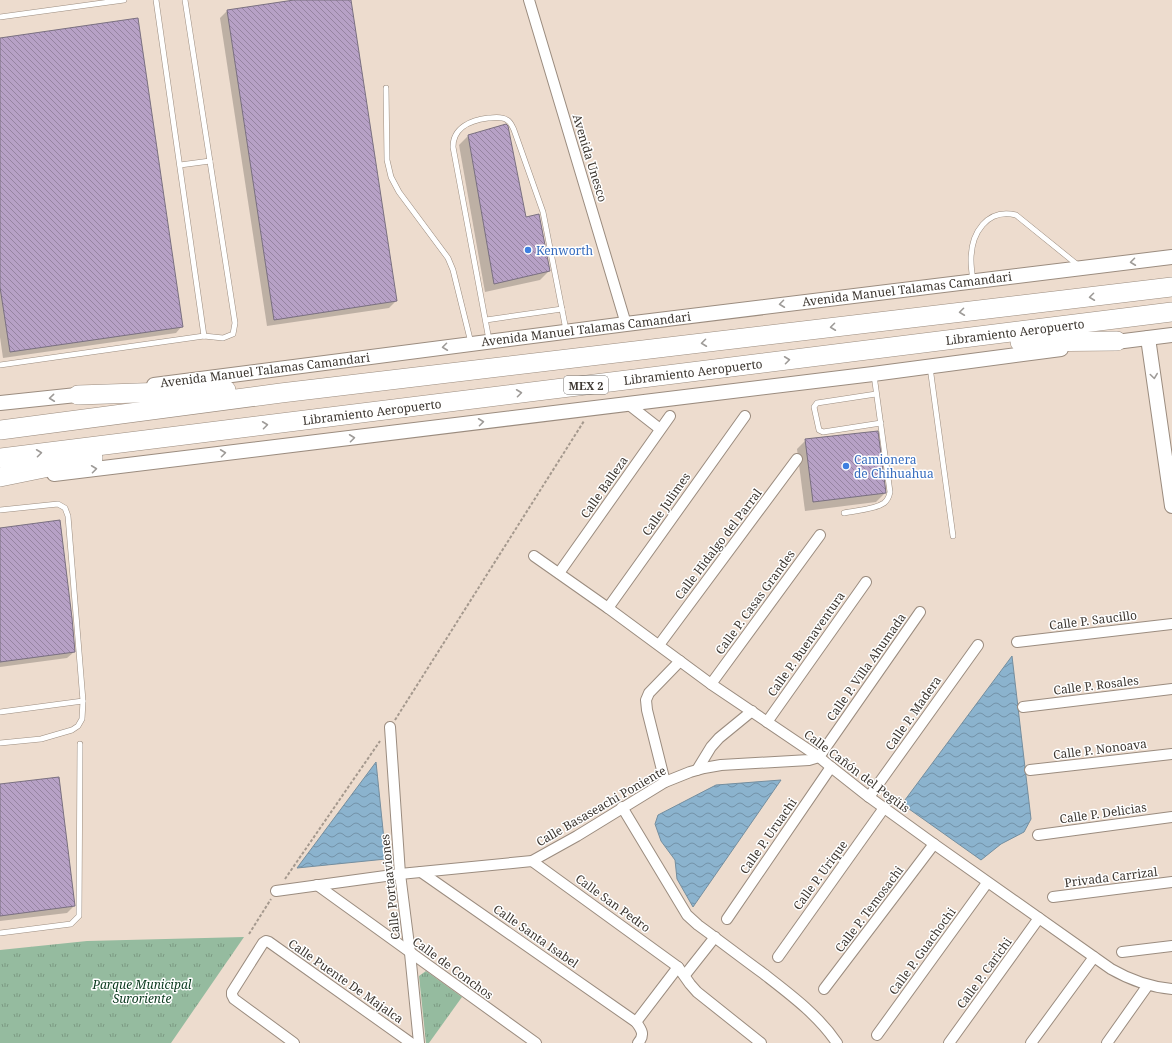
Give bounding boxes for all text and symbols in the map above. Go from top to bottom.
street label: Avenida Unesco [569,112,611,204]
place label: Kenworth [536,242,593,259]
marker: Kenworth [523,245,533,255]
one-way arrow [1130,257,1136,266]
street label: Avenida Manuel Talamas Camandari [801,268,1013,310]
one-way arrow [1089,292,1095,301]
one-way arrow [779,300,785,309]
one-way arrow [959,307,966,316]
street label: Avenida Manuel Talamas Camandari [480,308,692,350]
street label: Libramiento Aeropuerto [945,315,1086,349]
one-way arrow [830,323,836,332]
one-way arrow [701,338,707,347]
one-way arrow [442,342,448,351]
street label: Avenida Manuel Talamas Camandari [159,349,371,391]
street label: Libramiento Aeropuerto [623,355,764,389]
one-way arrow [784,356,790,365]
one-way arrow [1149,373,1158,379]
road number: MEX 2 [564,376,608,394]
one-way arrow [516,389,522,398]
one-way arrow [49,393,55,402]
street label: Libramiento Aeropuerto [302,395,443,429]
one-way arrow [478,418,484,427]
one-way arrow [262,421,268,430]
one-way arrow [349,433,355,442]
one-way arrow [36,449,42,458]
one-way arrow [220,449,226,458]
place label: Camionera de Chihuahua [854,451,934,482]
street label: Calle Balleza [576,452,632,522]
marker: Camionera de Chihuahua [841,461,851,471]
one-way arrow [91,465,97,474]
street label: Calle Julimes [638,469,694,539]
street label: Calle Hidalgo del Parral [671,485,766,603]
street label: Calle P. Casas Grandes [711,546,799,658]
street label: Calle P. Buenaventura [763,588,849,700]
street label: Calle P. Saucillo [1048,606,1138,634]
street label: Calle P. Villa Ahumada [822,609,910,724]
street label: Calle P. Rosales [1053,671,1139,699]
street label: Calle P. Madera [881,672,945,754]
street label: Calle Cañón del Pegüis [801,726,913,816]
street label: Calle P. Nonoava [1052,735,1148,763]
street label: Calle Basaseachi Poniente [533,762,669,850]
street label: Calle P. Uruachi [736,795,801,877]
street label: Calle P. Delicias [1058,798,1148,828]
street label: Calle Portaaviones [376,833,404,941]
street label: Calle P. Urique [789,837,851,913]
street label: Calle P. Temosachi [831,862,907,956]
street label: Privada Carrizal [1064,863,1159,891]
street label: Calle San Pedro [572,870,654,936]
street label: Calle Santa Isabel [490,900,582,972]
street label: Calle P. Guachochi [885,904,959,998]
street label: Calle de Conchos [409,933,497,1003]
street label: Calle P. Carichi [952,934,1016,1012]
street label: Calle Puente De Majalca [285,935,407,1027]
park label: Parque Municipal Suroriente [91,976,192,1007]

